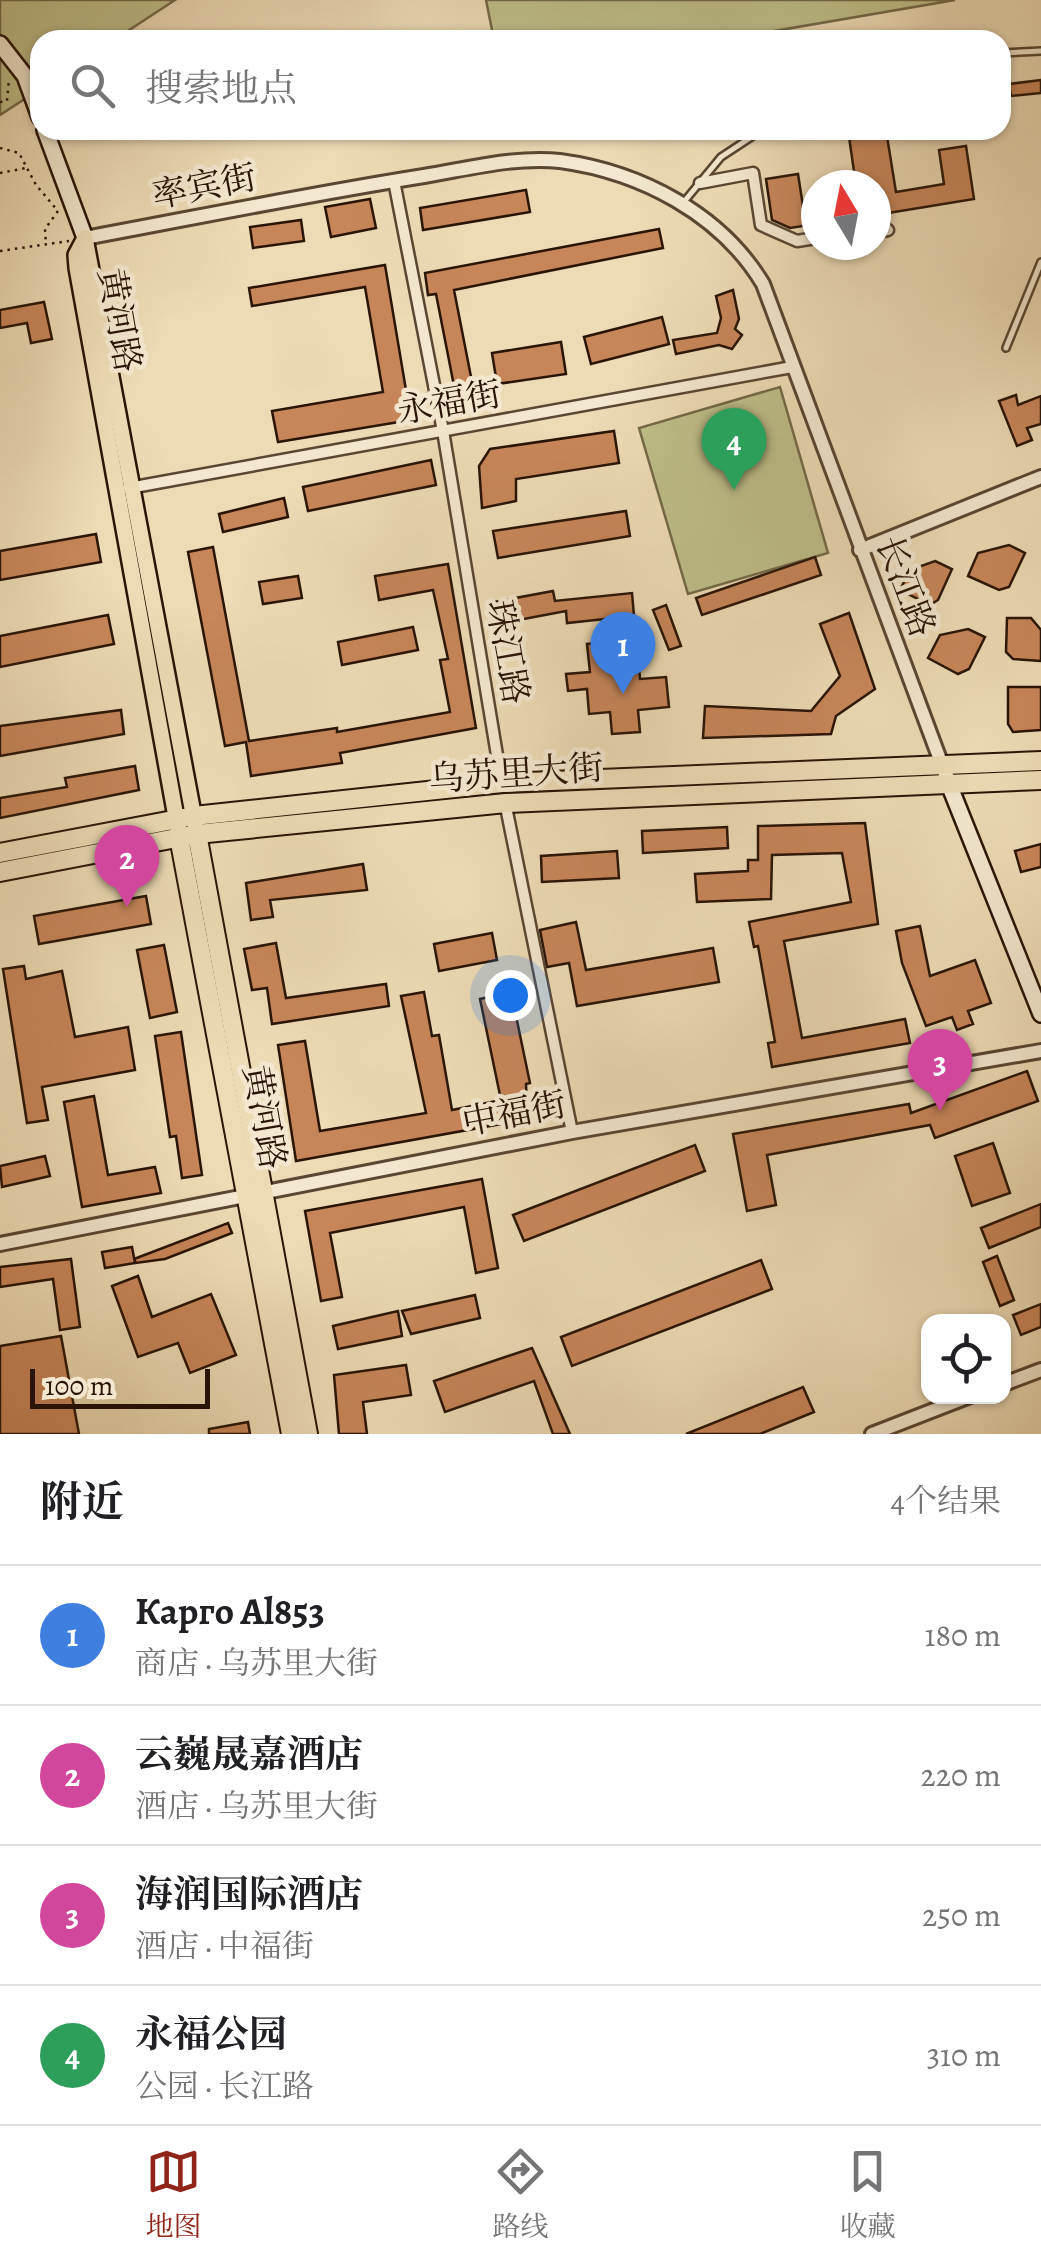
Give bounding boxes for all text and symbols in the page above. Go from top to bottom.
search box [30,30,1011,140]
icon: search [65,58,120,113]
text: 搜索地点 [145,62,297,114]
street label: 率宾街 [148,152,260,220]
north arrow [801,170,891,260]
street label: 黄河路 [87,264,153,376]
street label: 永福街 [393,369,505,435]
pin: 4 [702,408,766,490]
street label: 长江路 [865,528,947,644]
street label: 珠江路 [475,596,541,708]
pin: 1 [590,612,656,694]
street label: 乌苏里大街 [427,743,605,803]
pin: 2 [94,824,160,907]
your location [485,970,536,1021]
pin: 3 [908,1028,972,1111]
street label: 黄河路 [232,1061,298,1173]
street label: 中福街 [458,1079,570,1147]
map controls [921,1314,1011,1404]
button: locate [921,1314,1011,1404]
scale bar [30,1364,210,1408]
text: 100 m [45,1367,113,1405]
text: 附近 [40,1473,124,1530]
text: 4个结果 [891,1479,1001,1523]
text: Карго Al853 [135,1585,325,1637]
text: 1 [67,1613,78,1657]
text: 180 m [925,1613,1001,1657]
text: 商店 · 乌苏里大街 [135,1641,378,1685]
text: 云巍晟嘉酒店 [135,1728,363,1780]
text: 2 [65,1753,80,1797]
text: 220 m [921,1753,1001,1797]
text: 酒店 · 乌苏里大街 [135,1784,378,1828]
text: 海润国际酒店 [135,1868,363,1920]
text: 3 [66,1893,79,1937]
text: 250 m [922,1893,1001,1937]
text: 酒店 · 中福街 [135,1924,314,1968]
text: 永福公园 [135,2008,287,2060]
text: 4 [65,2033,80,2077]
text: 310 m [927,2033,1001,2077]
text: 公园 · 长江路 [135,2064,314,2108]
tab: 地图 [145,2144,202,2246]
tab: 路线 [492,2144,549,2246]
tab: 收藏 [839,2144,896,2246]

